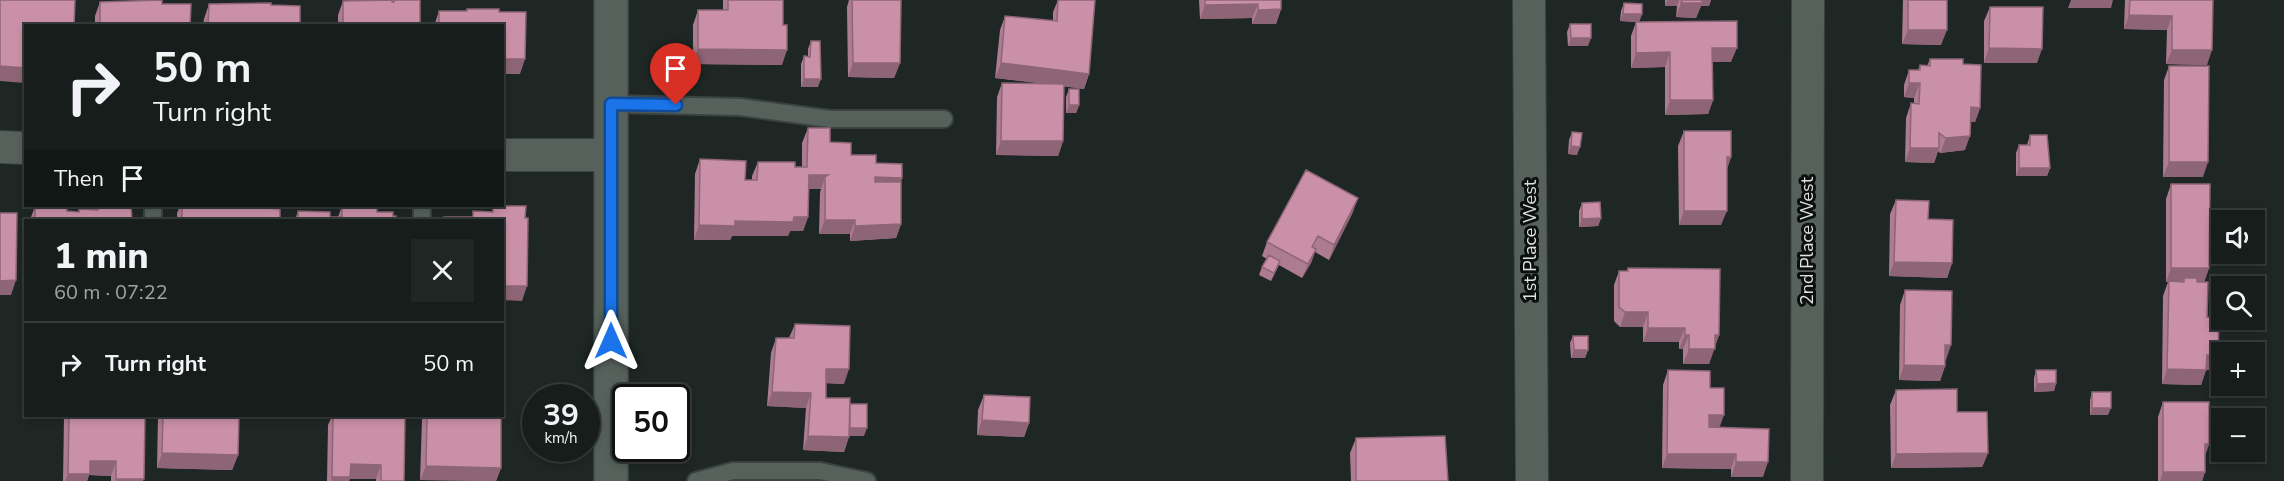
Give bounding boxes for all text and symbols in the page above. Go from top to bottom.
text: 50 m [153,40,252,97]
pin [650,43,701,105]
icon: right [54,48,132,126]
icon: arrive [659,52,692,85]
text: Turn right [153,94,271,131]
icon: arrive [116,162,149,195]
text: Then [54,164,104,194]
street label: 2nd Place West [1795,176,1819,305]
street label: 1st Place West [1518,179,1542,302]
map controls [2211,210,2265,462]
button: sound [2211,210,2265,264]
text: 1 min [54,232,149,281]
button: close [411,239,474,302]
button: search [2211,276,2265,330]
text: 60 m · 07:22 [54,279,168,306]
position arrow [579,309,643,373]
button: + [2211,342,2265,396]
icon: right [54,348,87,381]
text: Turn right [105,349,206,379]
text: 50 m [423,349,474,379]
speed limit sign: 50 [612,384,690,462]
text: 39 [543,395,579,436]
button: − [2211,408,2265,462]
text: km/h [544,428,578,448]

